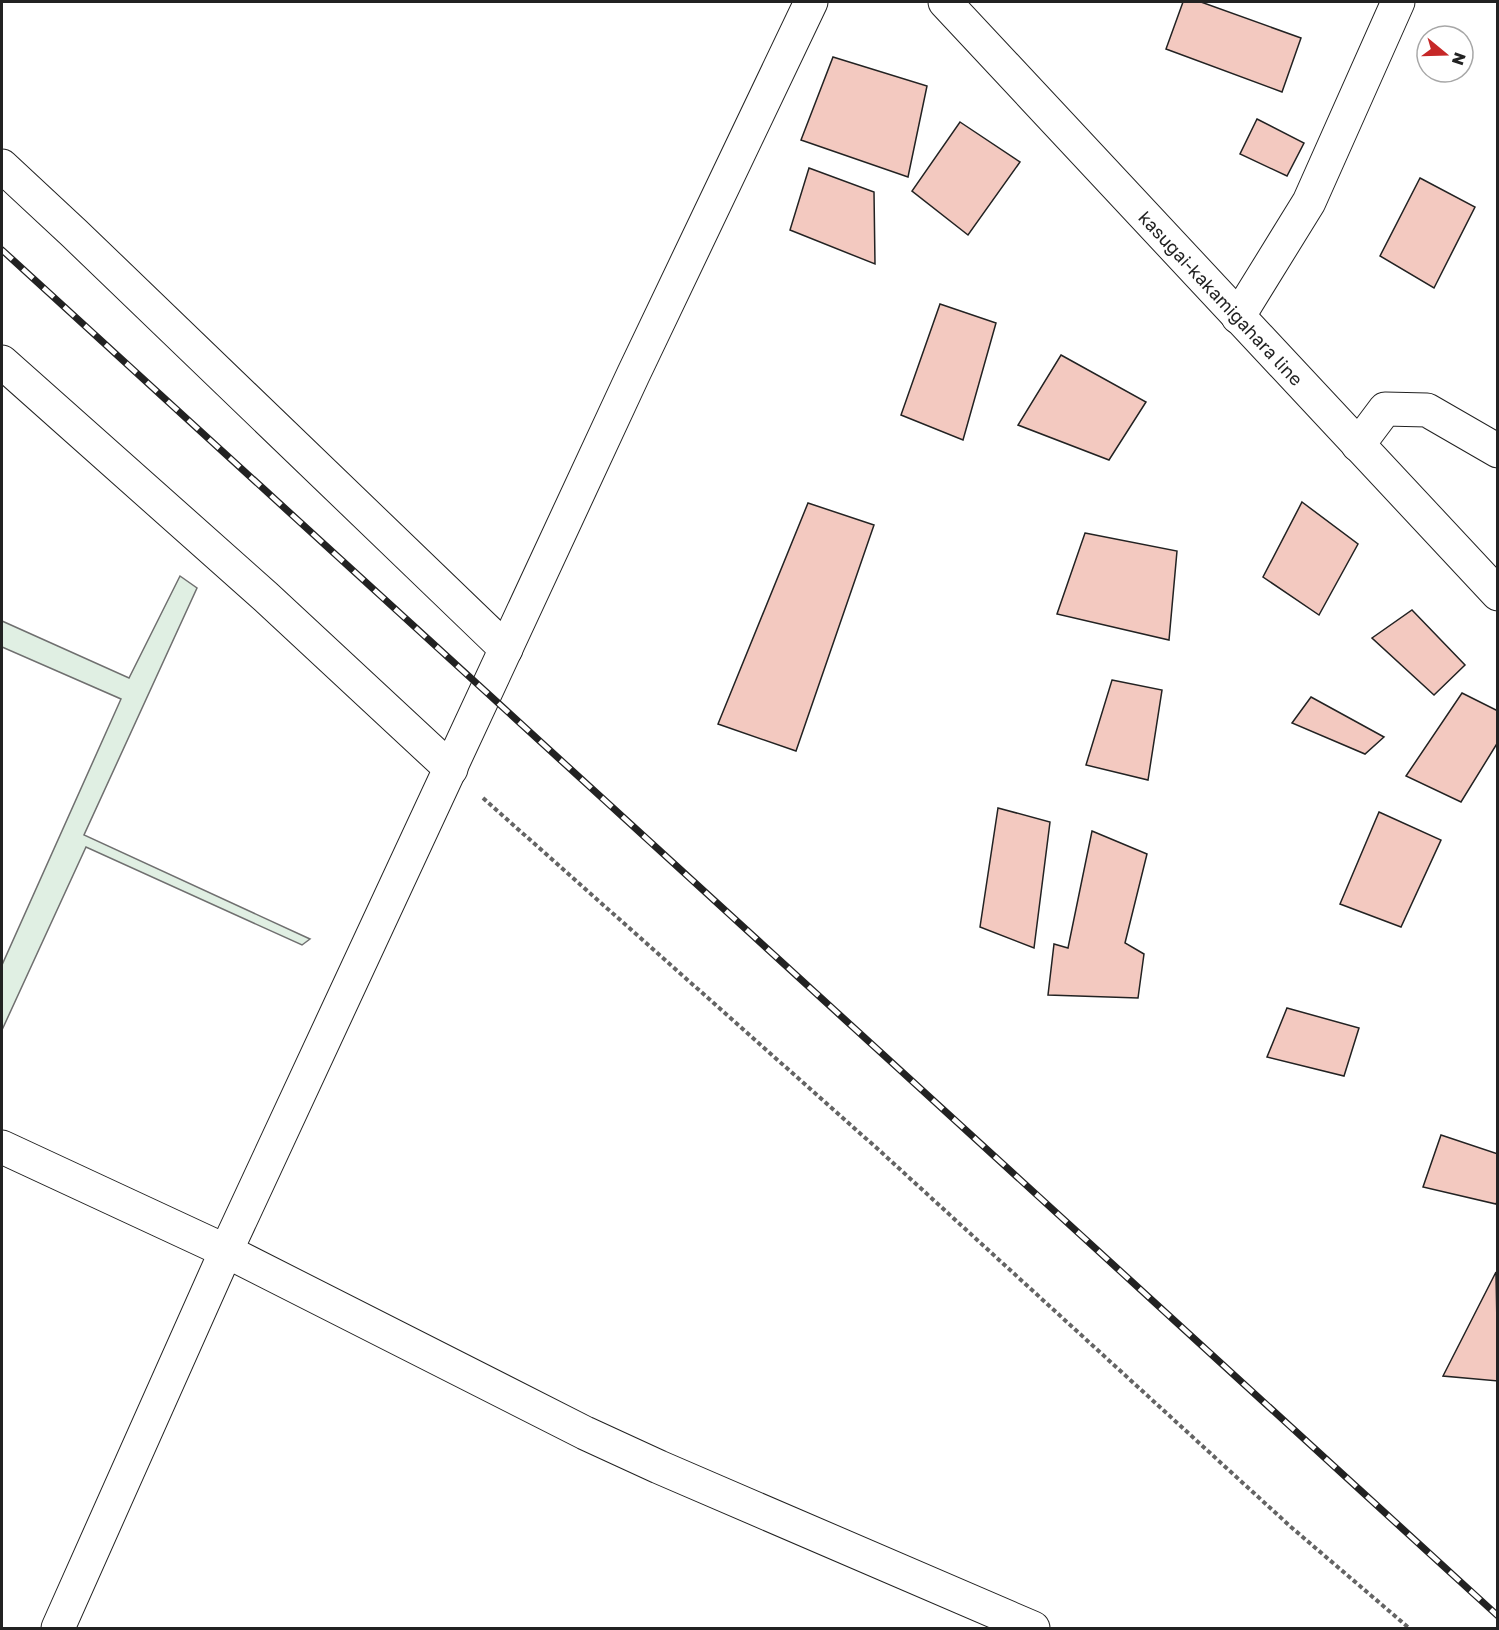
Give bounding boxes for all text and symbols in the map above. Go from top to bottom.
north arrow [1415,24,1475,84]
text: N [1448,50,1471,68]
street label: kasugai-kakamigahara line [1134,206,1308,390]

